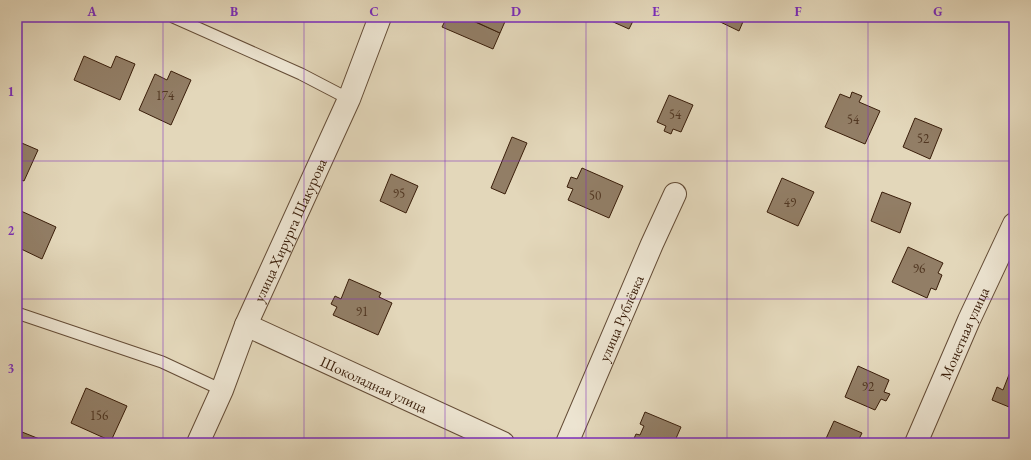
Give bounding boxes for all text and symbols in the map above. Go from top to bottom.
text: A [86,3,97,20]
text: B [230,3,238,20]
text: C [369,3,379,20]
text: D [511,3,521,20]
text: E [652,3,660,20]
text: F [794,3,802,20]
text: G [933,3,943,20]
text: 1 [8,83,15,100]
house number: 174 [156,87,175,104]
house number: 54 [669,106,682,123]
house number: 54 [847,111,860,128]
house number: 52 [917,130,930,147]
street label: улица Хирурга Шакурова [248,155,330,305]
house number: 95 [393,185,405,202]
house number: 50 [589,187,601,204]
house number: 49 [784,194,797,211]
text: 2 [8,222,15,239]
house number: 96 [913,260,925,277]
street label: улица Рублёвка [594,272,647,364]
street label: Монетная улица [935,284,993,382]
house number: 91 [356,303,368,320]
street label: Шоколадная улица [318,351,431,417]
text: 3 [8,360,15,377]
house number: 92 [862,378,875,395]
house number: 156 [90,407,108,424]

